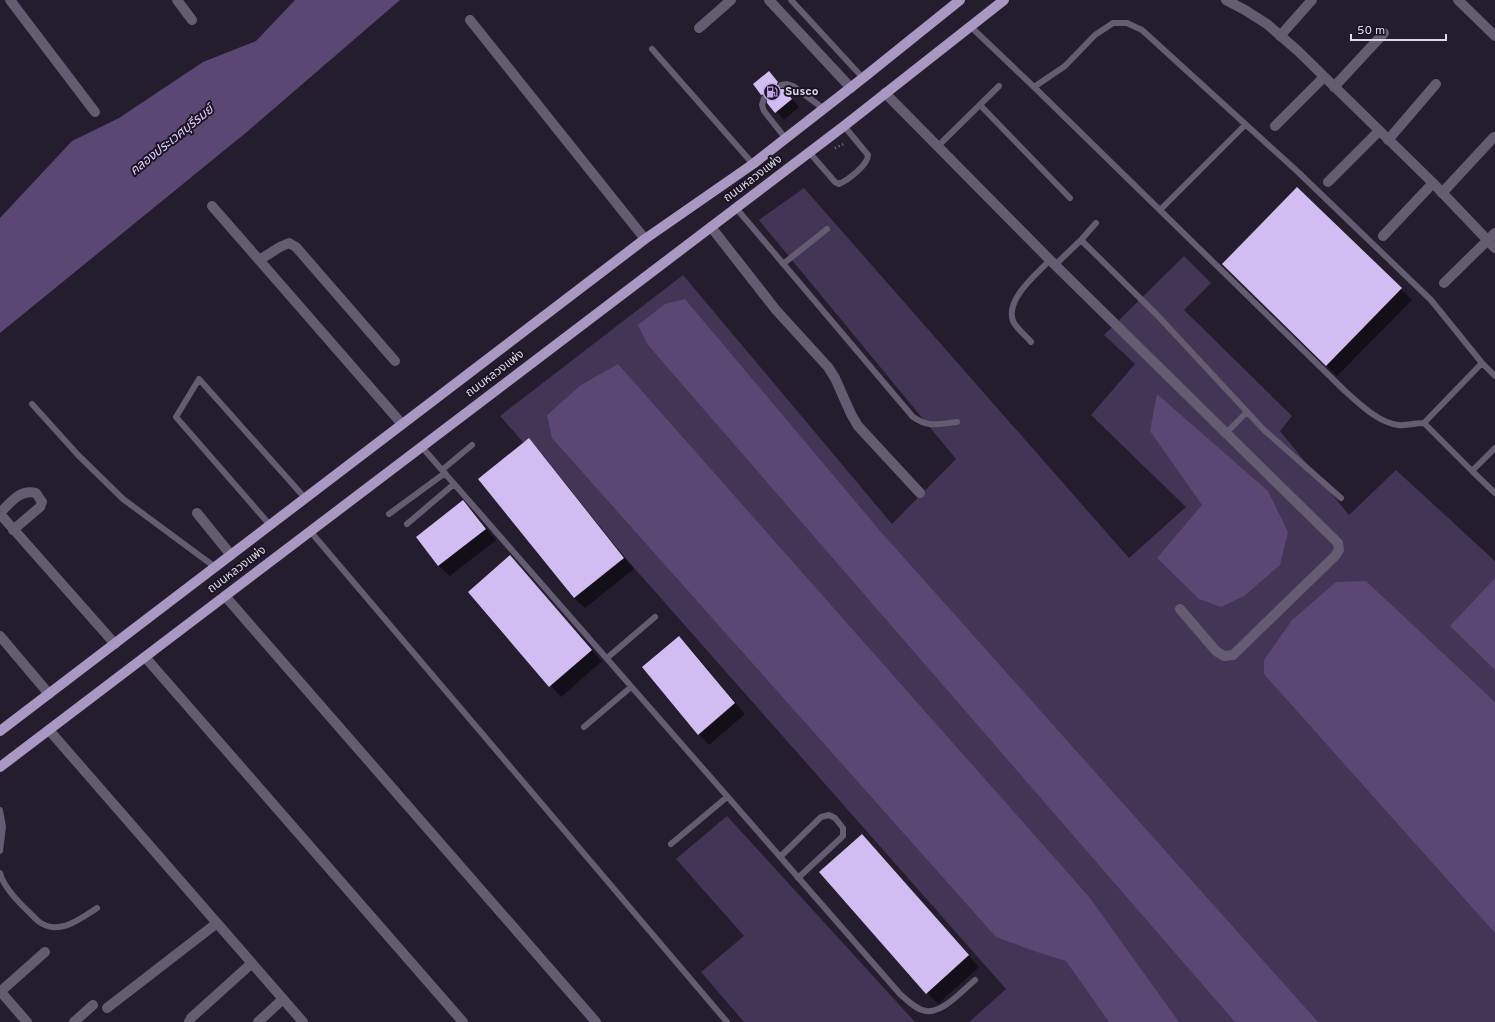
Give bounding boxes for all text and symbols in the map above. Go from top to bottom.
scale bar [1351,16,1446,42]
text: 50 m [1357,23,1385,39]
fuel station icon: Susco [762,82,782,102]
place label: Susco [785,84,819,100]
water label: คลองประเวศบุรีรมย์ [127,100,219,180]
street label: ถนนหลวงแพ่ง [720,152,786,206]
street label: ถนนหลวงแพ่ง [462,347,528,401]
street label: ถนนหลวงแพ่ง [204,543,270,597]

